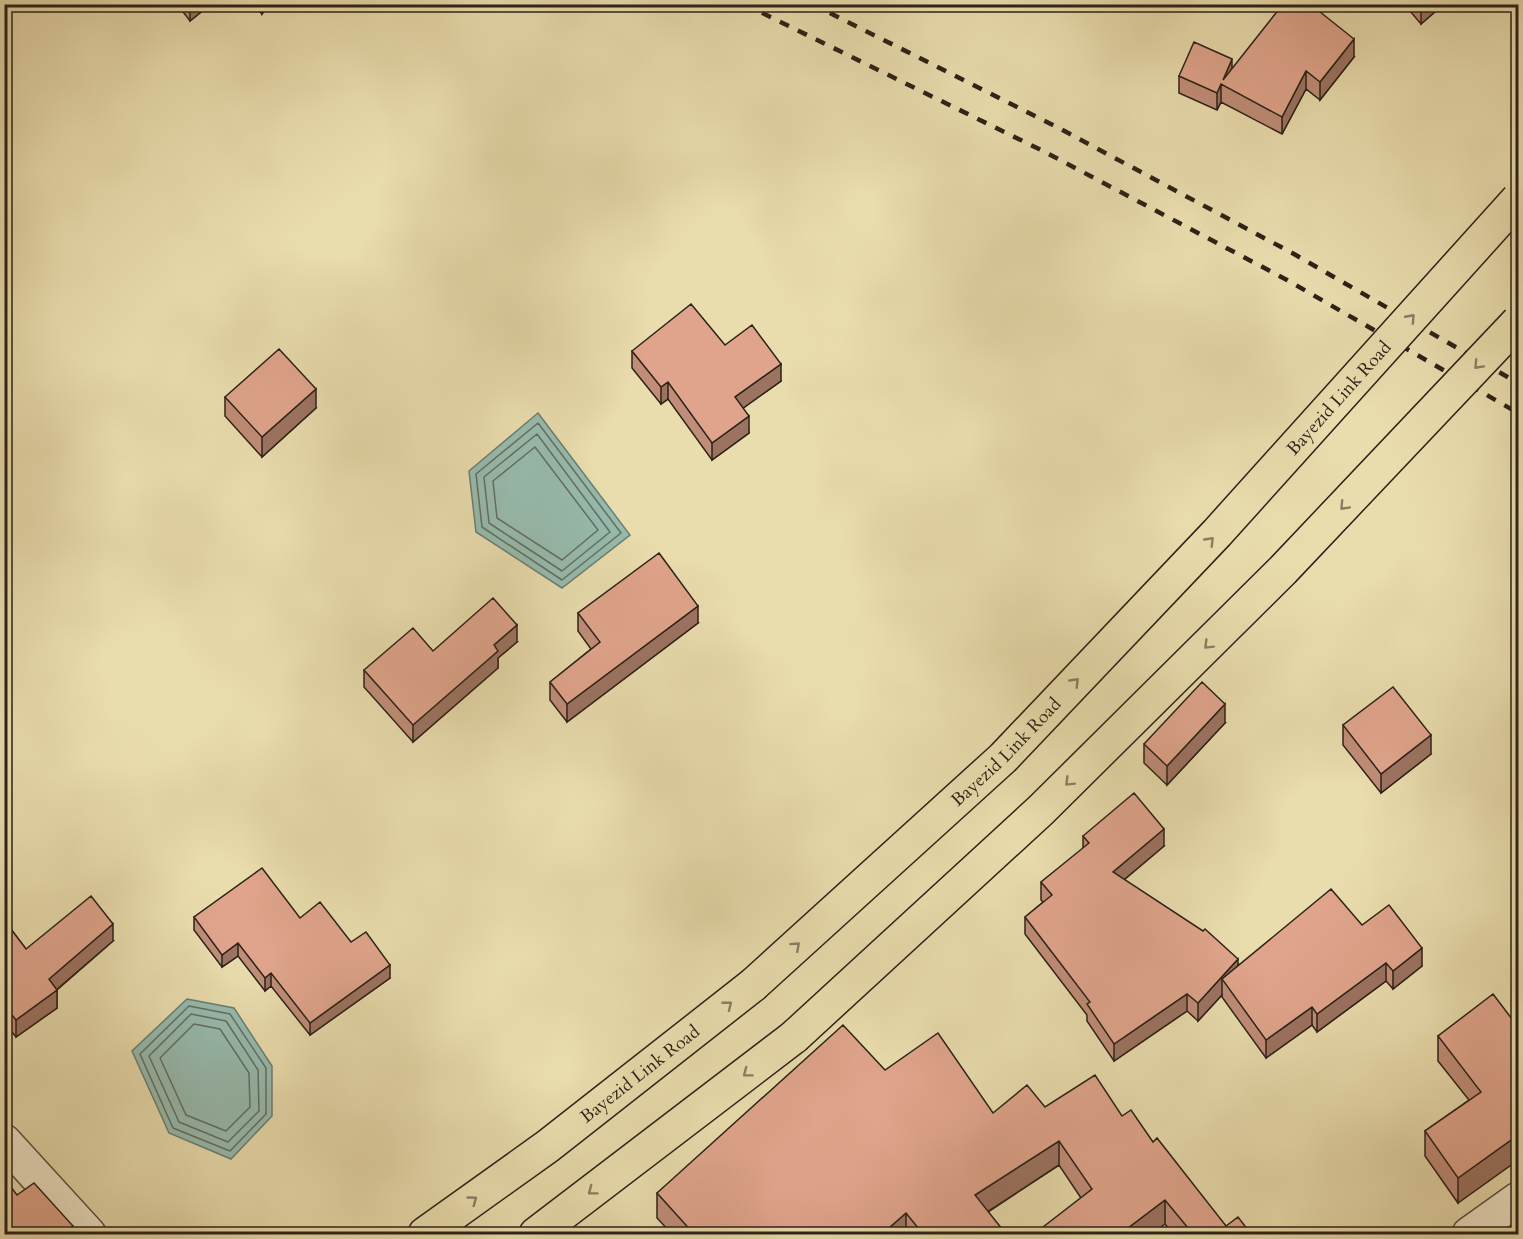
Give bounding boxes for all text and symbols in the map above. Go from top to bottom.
one-way arrow [1404,315,1415,325]
street label: Bayezid Link Road [1281,336,1397,461]
one-way arrow [1474,358,1485,368]
one-way arrow [1340,499,1351,510]
one-way arrow [1203,537,1214,548]
one-way arrow [1204,638,1215,649]
one-way arrow [1068,679,1079,690]
street label: Bayezid Link Road [946,692,1067,812]
one-way arrow [1065,775,1076,786]
one-way arrow [790,942,800,953]
one-way arrow [721,1002,732,1013]
street label: Bayezid Link Road [575,1019,705,1129]
one-way arrow [743,1065,754,1076]
one-way arrow [588,1184,599,1195]
one-way arrow [466,1196,477,1207]

